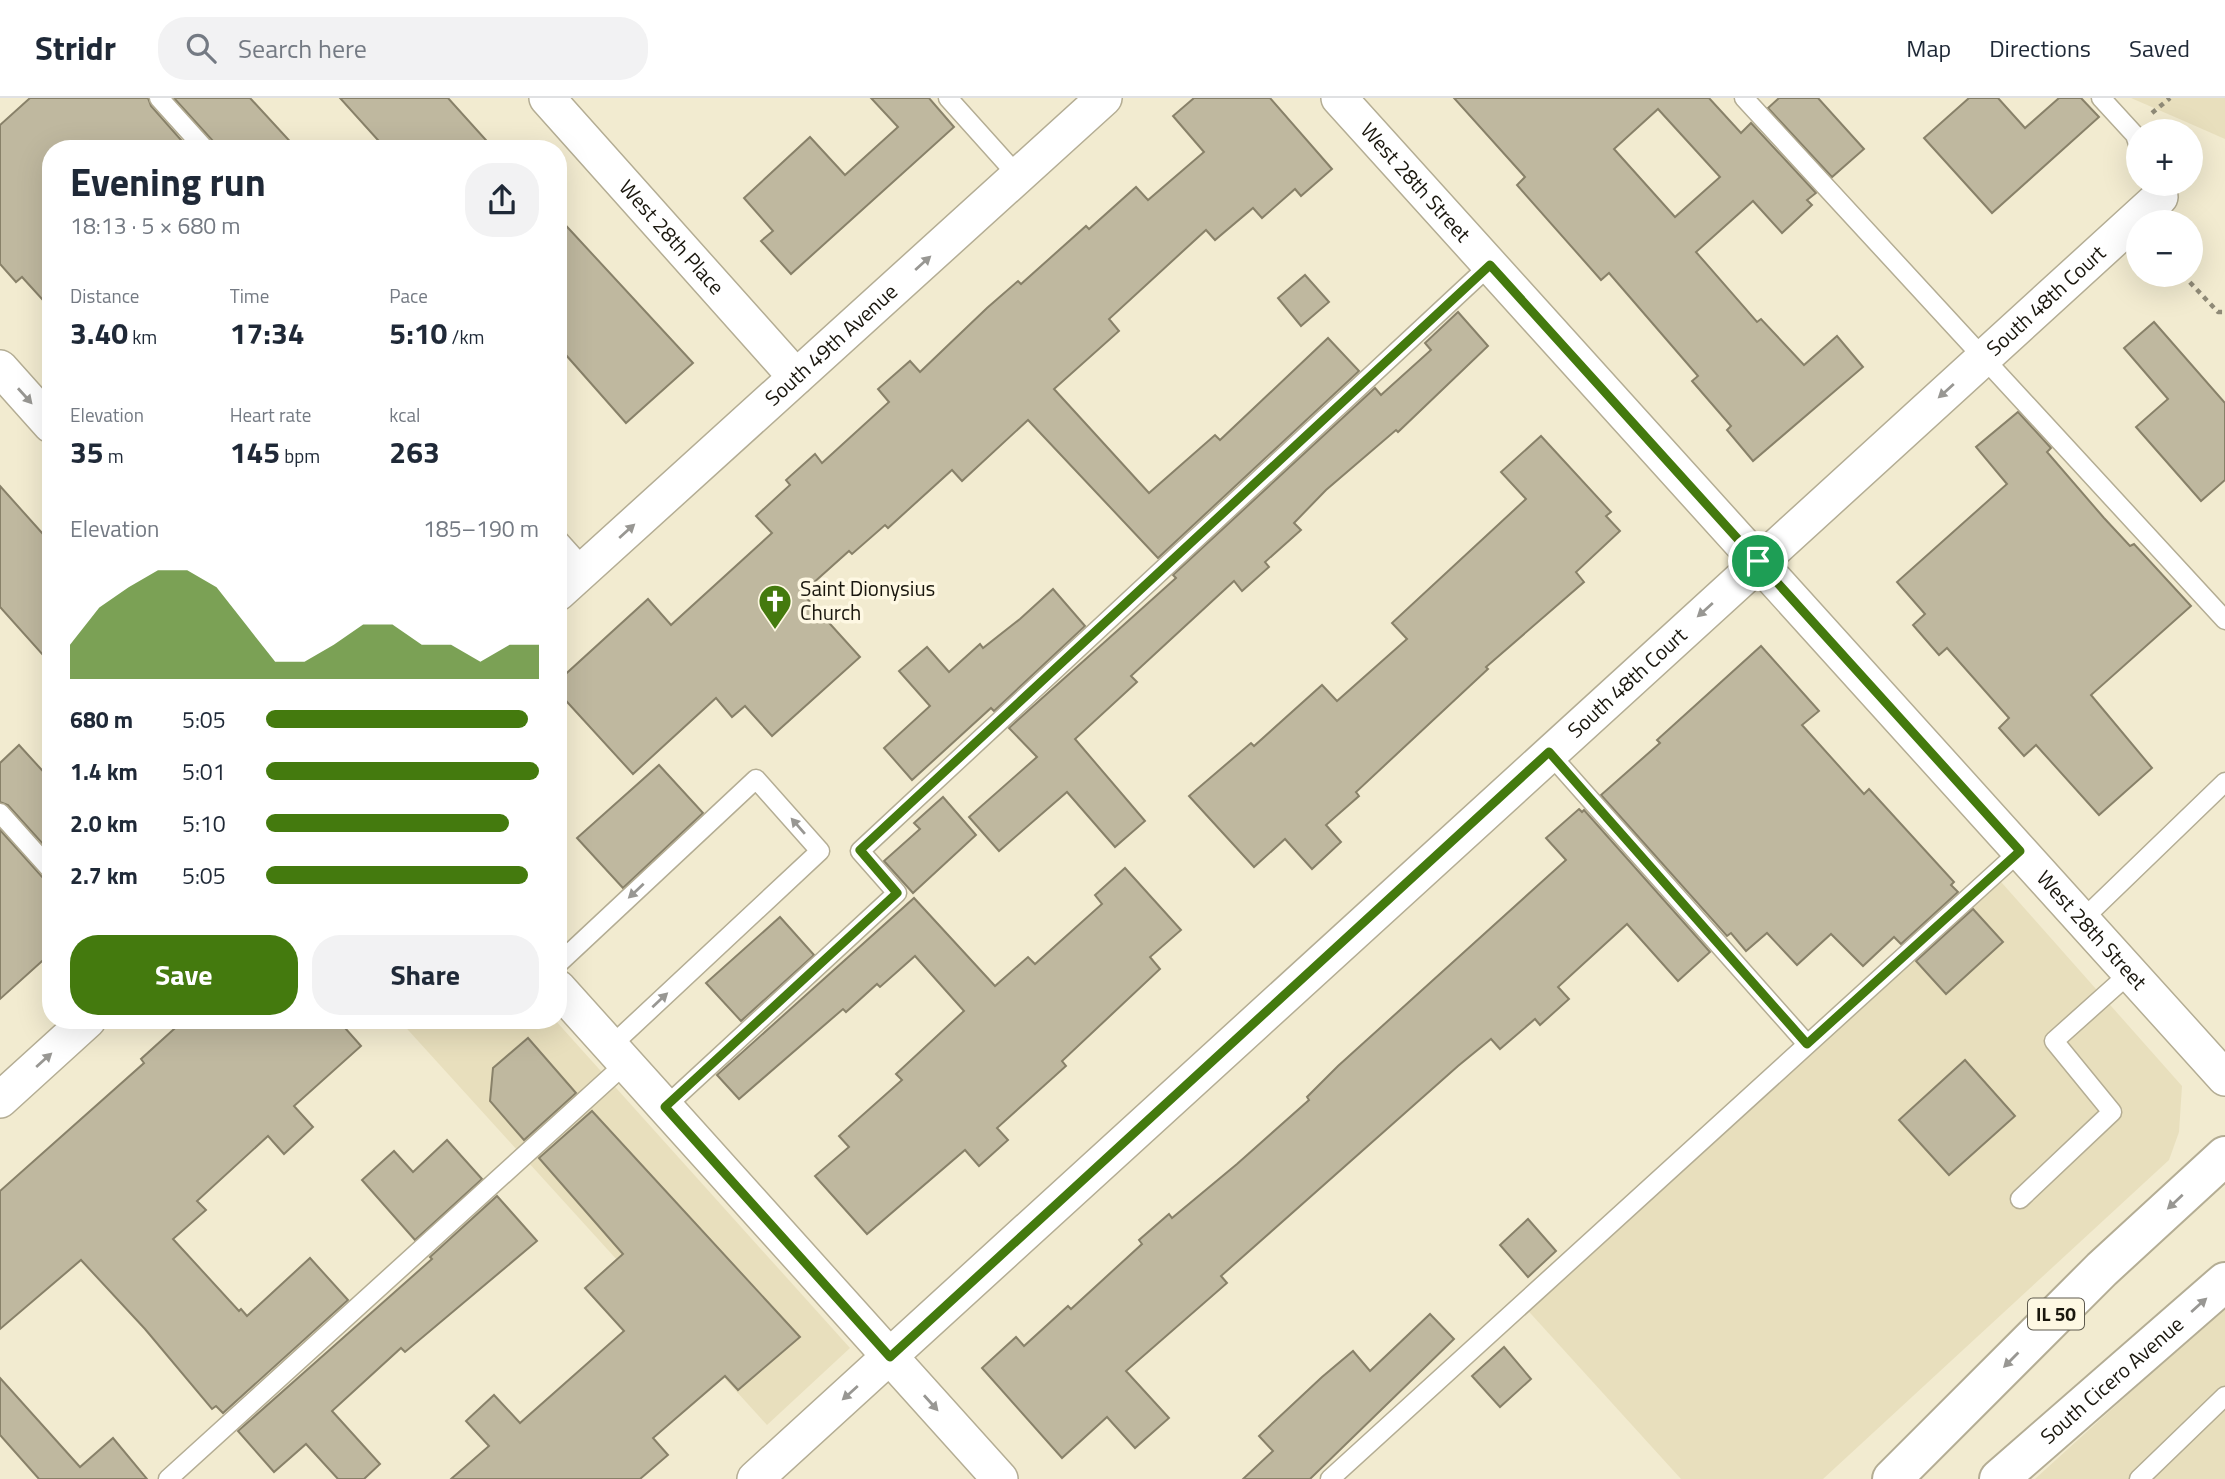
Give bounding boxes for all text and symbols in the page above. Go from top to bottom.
search box [158,17,648,80]
text: Stridr [35,23,116,73]
icon: search [182,29,220,67]
text: Search here [238,29,367,68]
text: Map [1906,30,1951,66]
text: Directions [1989,30,2091,66]
text: Saved [2129,30,2190,66]
street label: West 28th Street [1354,115,1479,249]
map controls [2126,119,2203,287]
button: + [2126,119,2203,196]
text: Evening run [70,153,266,211]
button: share [465,163,539,237]
street label: West 28th Place [612,172,732,302]
text: 18:13 · 5 × 680 m [70,208,240,243]
button: − [2126,210,2203,287]
street label: South 48th Court [1979,237,2113,363]
one-way arrow [914,255,932,271]
street label: South 49th Avenue [757,276,904,413]
text: Distance [70,281,139,310]
text: Time [230,281,269,310]
text: Pace [389,281,428,310]
text: 3.40 [70,310,128,356]
text: 17:34 [230,310,305,356]
text: 5:10 [389,310,447,356]
text: km [128,322,157,351]
text: /km [447,322,484,351]
one-way arrow [1937,383,1954,398]
one-way arrow [17,387,33,404]
text: Elevation [70,400,144,429]
text: Heart rate [230,400,311,429]
text: kcal [389,400,420,429]
text: 35 [70,429,104,475]
text: 145 [230,429,280,475]
text: 263 [389,429,440,475]
text: m [104,441,124,470]
text: bpm [280,441,320,470]
text: Elevation [70,511,159,546]
text: 185–190 m [423,511,539,546]
one-way arrow [618,523,636,539]
pin [1728,531,1788,591]
icon: arrive [1739,542,1777,580]
place label: Saint Dionysius Church [800,572,935,628]
church icon: Saint Dionysius Church [756,582,794,631]
one-way arrow [1696,602,1714,618]
street label: South 48th Court [1560,619,1694,745]
text: 680 m [70,702,133,737]
text: 5:05 [182,702,226,737]
text: 1.4 km [70,754,138,789]
text: 5:01 [182,754,226,789]
text: 2.0 km [70,806,138,841]
text: 5:10 [182,806,226,841]
one-way arrow [791,817,806,834]
text: 2.7 km [70,858,138,893]
text: 5:05 [182,858,226,893]
street label: West 28th Street [2030,863,2155,997]
one-way arrow [628,883,645,899]
button: Save [70,935,298,1015]
button: Share [312,935,539,1015]
one-way arrow [651,992,668,1008]
one-way arrow [35,1052,53,1068]
one-way arrow [2167,1194,2184,1210]
road number: IL 50 [2028,1298,2084,1330]
one-way arrow [2190,1298,2207,1314]
street label: South Cicero Avenue [2033,1308,2190,1451]
one-way arrow [2002,1351,2019,1368]
one-way arrow [842,1384,859,1400]
one-way arrow [923,1394,939,1411]

